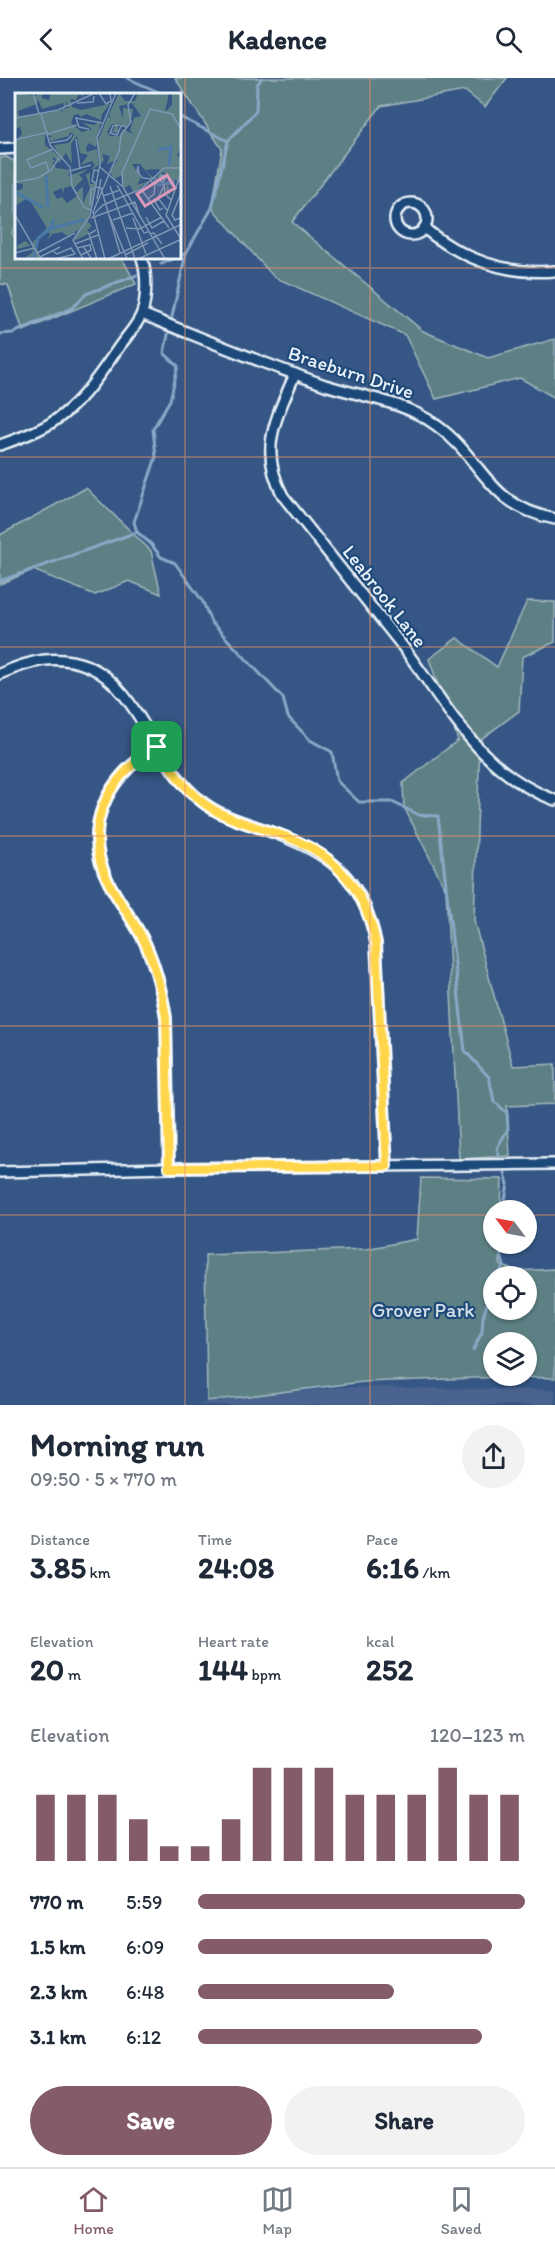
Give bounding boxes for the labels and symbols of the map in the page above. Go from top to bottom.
inset map [15,93,182,260]
street label: Braeburn Drive [285,340,417,404]
street label: Leabrook Lane [338,540,432,652]
pin [131,721,182,772]
north arrow [483,1200,537,1254]
park label: Grover Park [371,1298,475,1322]

